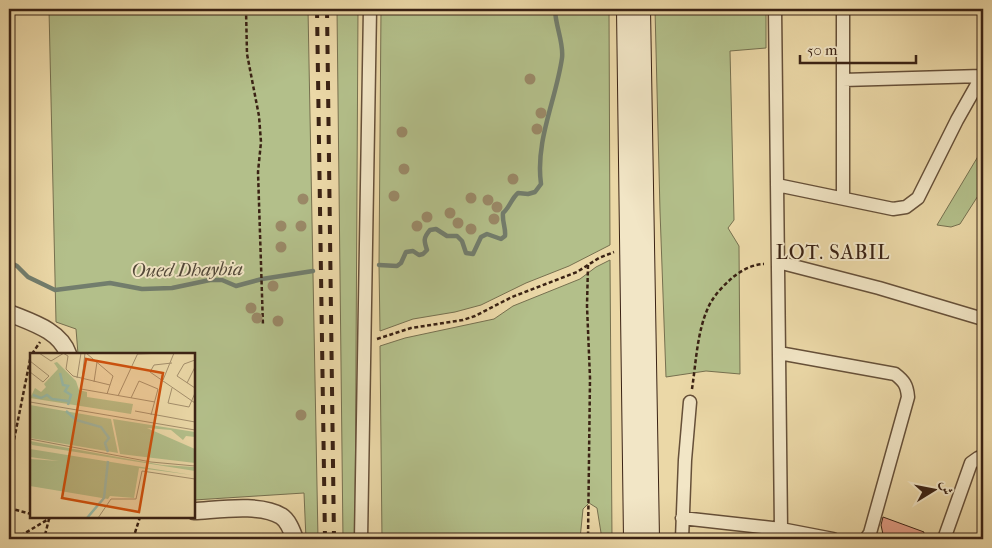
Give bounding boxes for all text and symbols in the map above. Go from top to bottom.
scale bar [800,32,916,64]
text: 50 m [807,41,838,59]
district label: LOT. SABIL [776,241,890,264]
water label: Oued Dhaybia [131,258,243,282]
inset map [30,353,195,518]
north arrow [910,466,960,516]
text: ش [937,480,956,496]

